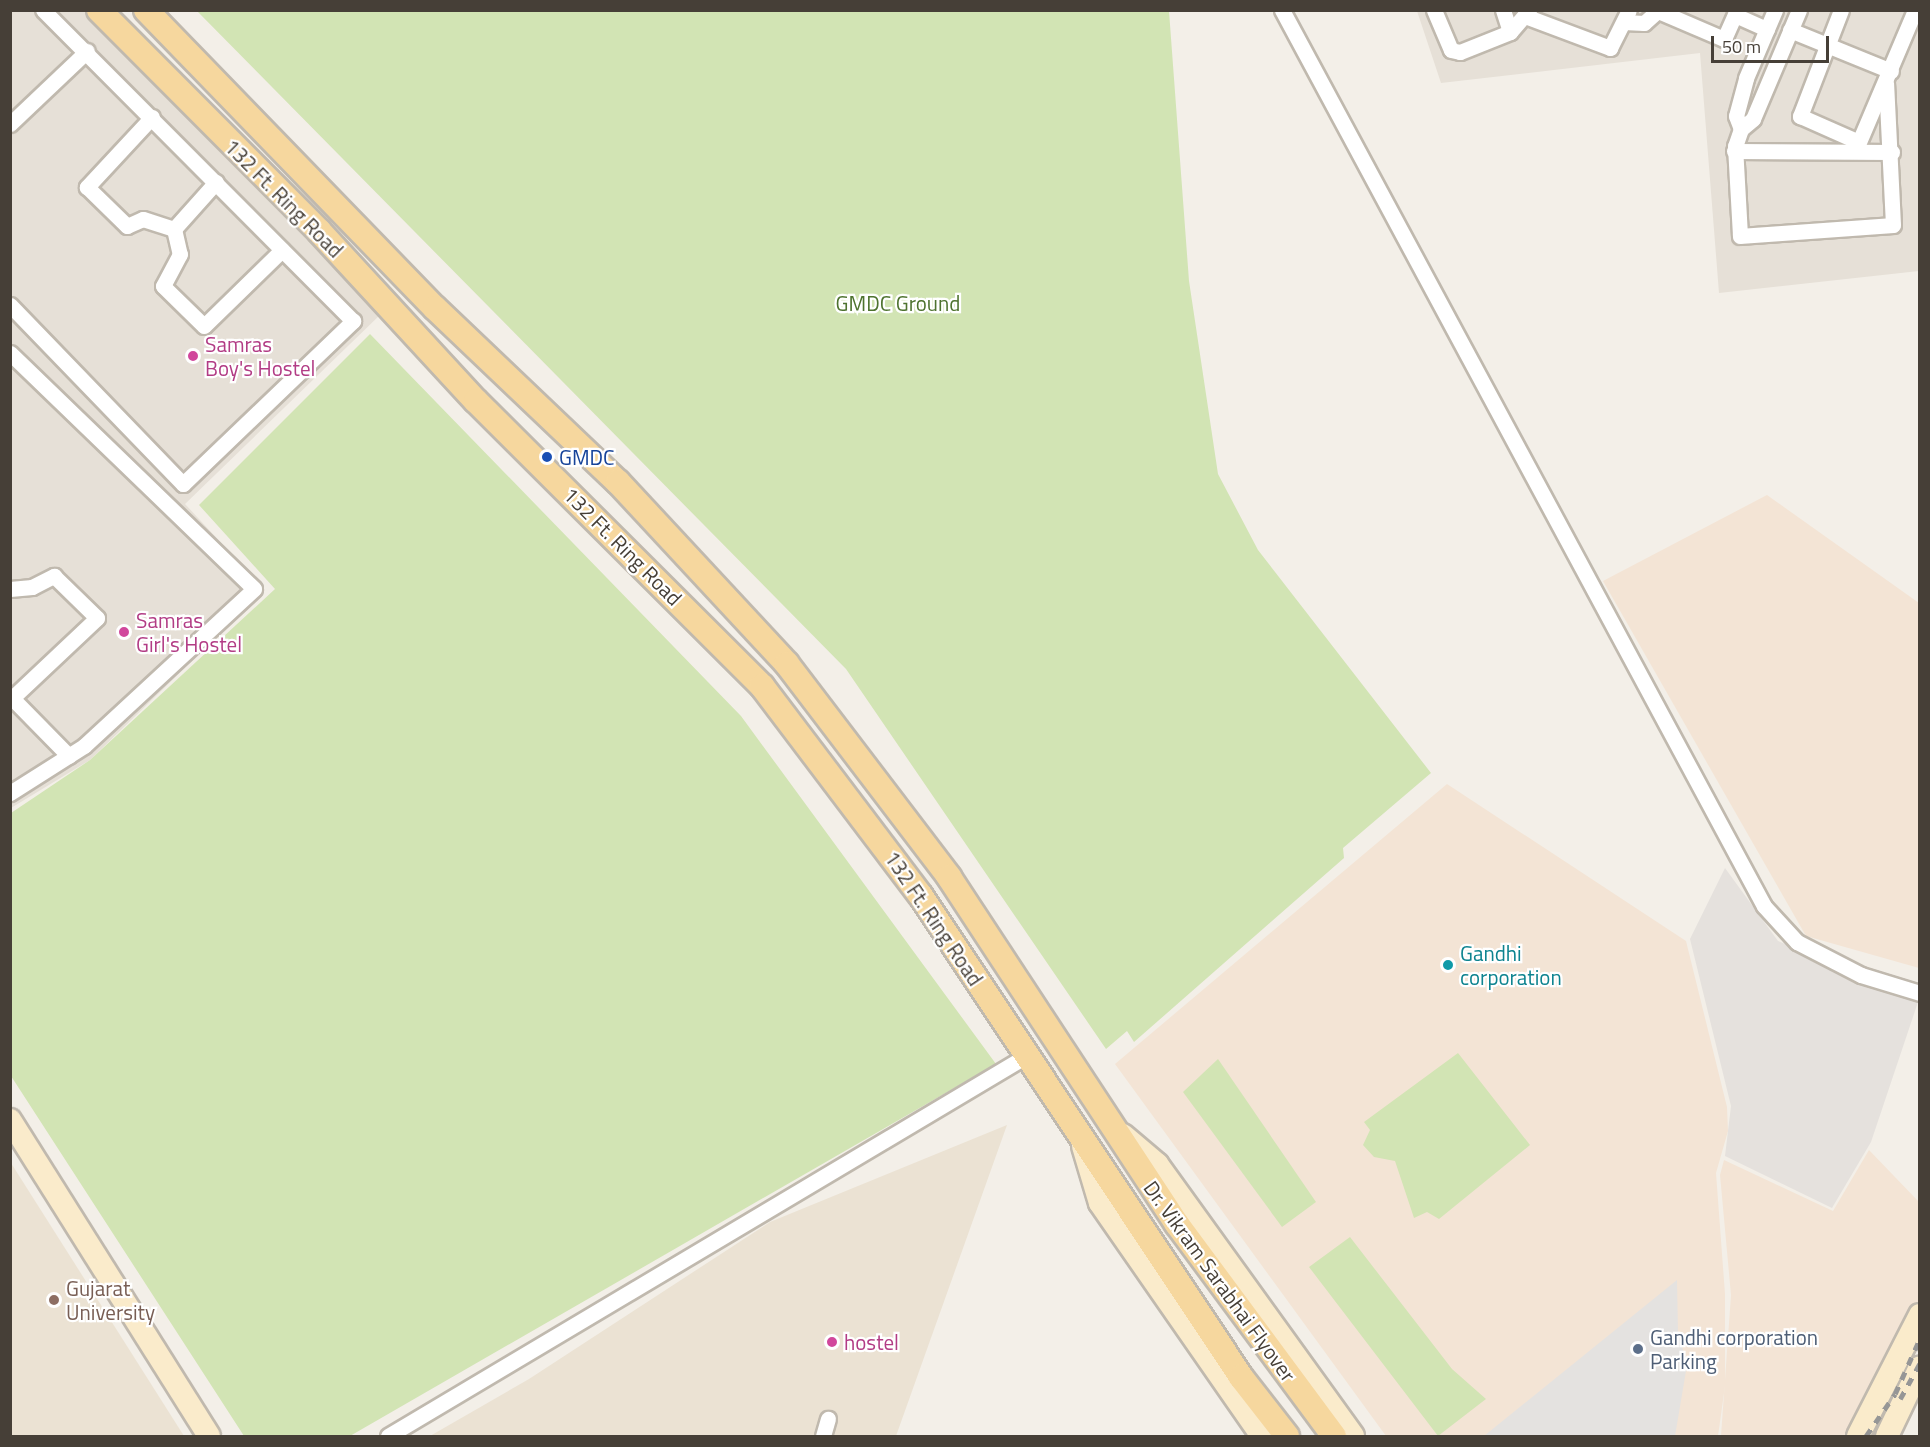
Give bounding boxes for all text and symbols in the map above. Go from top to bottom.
scale bar [1714,24,1832,62]
text: 50 m [1722,33,1761,60]
street label: 132 Ft. Ring Road [220,134,348,262]
park label: GMDC Ground [836,290,960,316]
place label: Samras Boy's Hostel [205,331,315,381]
marker: Samras Boy's Hostel [186,349,200,363]
place label: GMDC [559,444,615,470]
marker: GMDC [540,450,554,464]
street label: 132 Ft. Ring Road [559,482,687,610]
place label: Samras Girl's Hostel [136,607,242,657]
marker: Samras Girl's Hostel [117,625,131,639]
street label: 132 Ft. Ring Road [880,846,988,990]
place label: Gandhi corporation [1460,940,1562,990]
marker: Gandhi corporation [1441,958,1455,972]
street label: Dr. Vikram Sarabhai Flyover [1139,1176,1301,1386]
place label: Gujarat University [66,1275,155,1325]
marker: Gujarat University [47,1293,61,1307]
place label: Gandhi corporation Parking [1650,1324,1818,1374]
place label: hostel [844,1329,899,1355]
marker: hostel [825,1335,839,1349]
marker: Gandhi corporation Parking [1631,1342,1645,1356]

